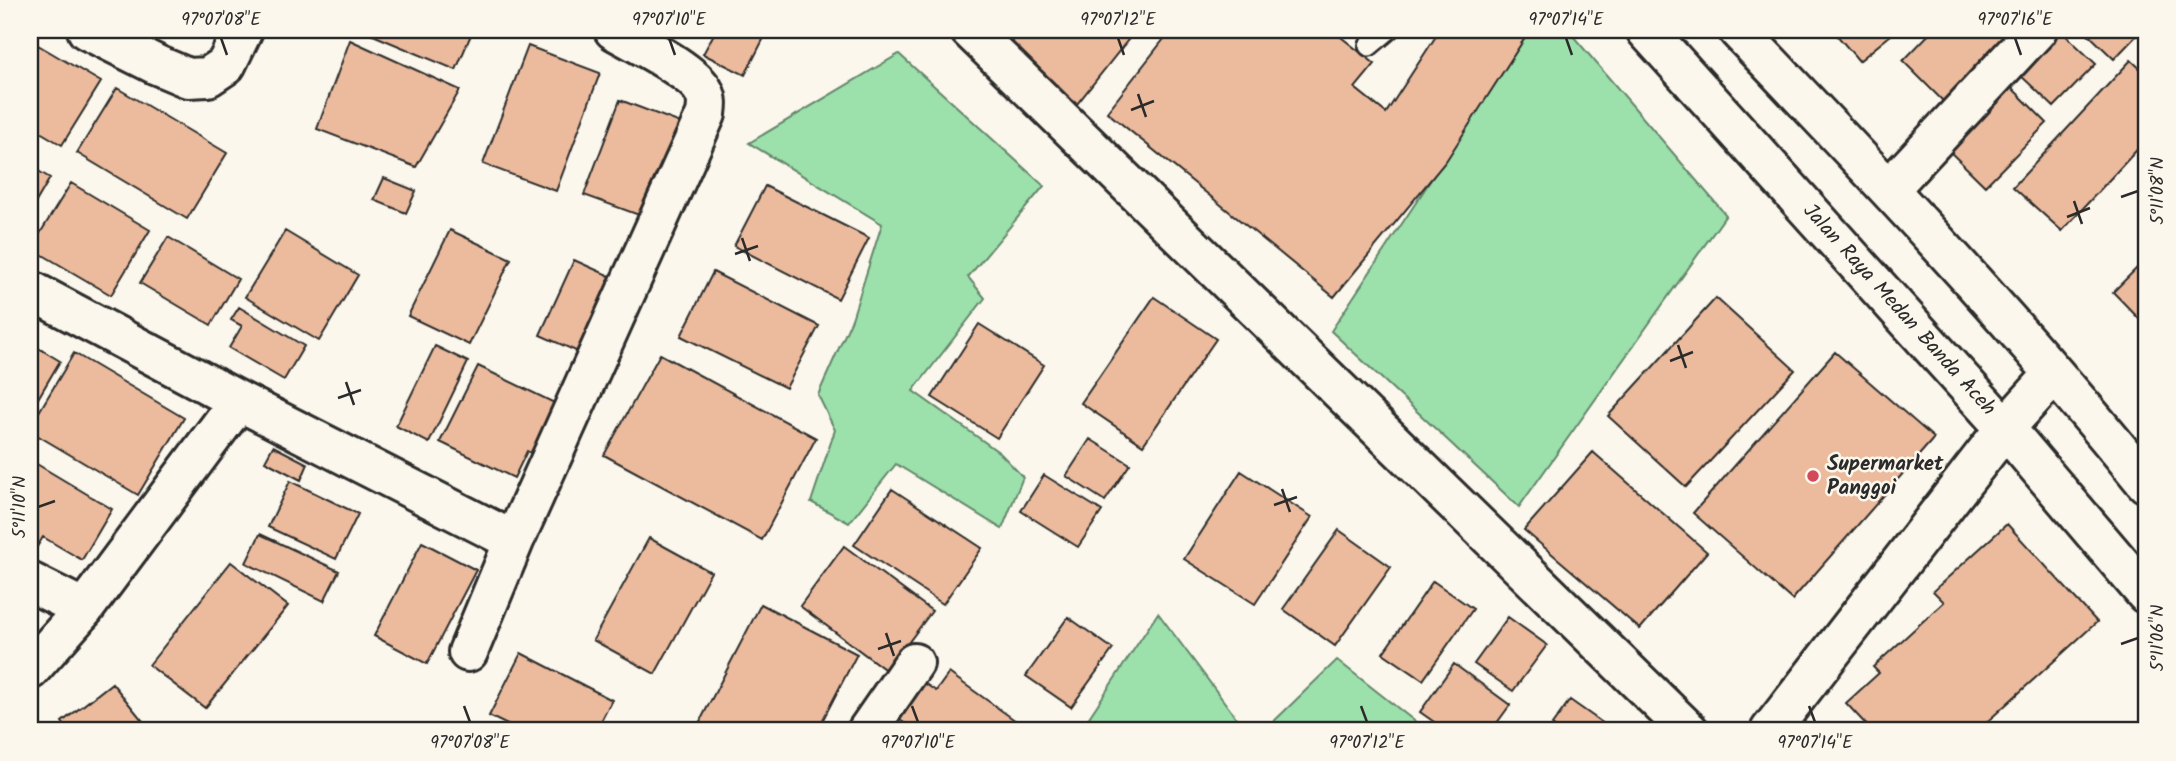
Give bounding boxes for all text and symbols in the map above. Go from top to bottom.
text: 97°07'08"E [181,6,261,35]
text: 97°07'10"E [632,6,707,35]
text: 97°07'12"E [1080,6,1156,35]
text: 97°07'14"E [1528,6,1604,35]
text: 97°07'16"E [1977,6,2053,35]
text: 5°11'08"N [2144,157,2173,225]
street label: Jalan Raya Medan Banda Aceh [1794,196,2004,424]
place label: Supermarket Panggoi [1827,448,1944,505]
marker: Supermarket Panggoi [1805,468,1821,484]
text: 5°11'10"N [6,476,35,538]
text: 5°11'06"N [2144,605,2173,671]
text: 97°07'08"E [430,729,510,758]
text: 97°07'10"E [881,729,956,758]
text: 97°07'12"E [1329,729,1405,758]
text: 97°07'14"E [1777,729,1853,758]

